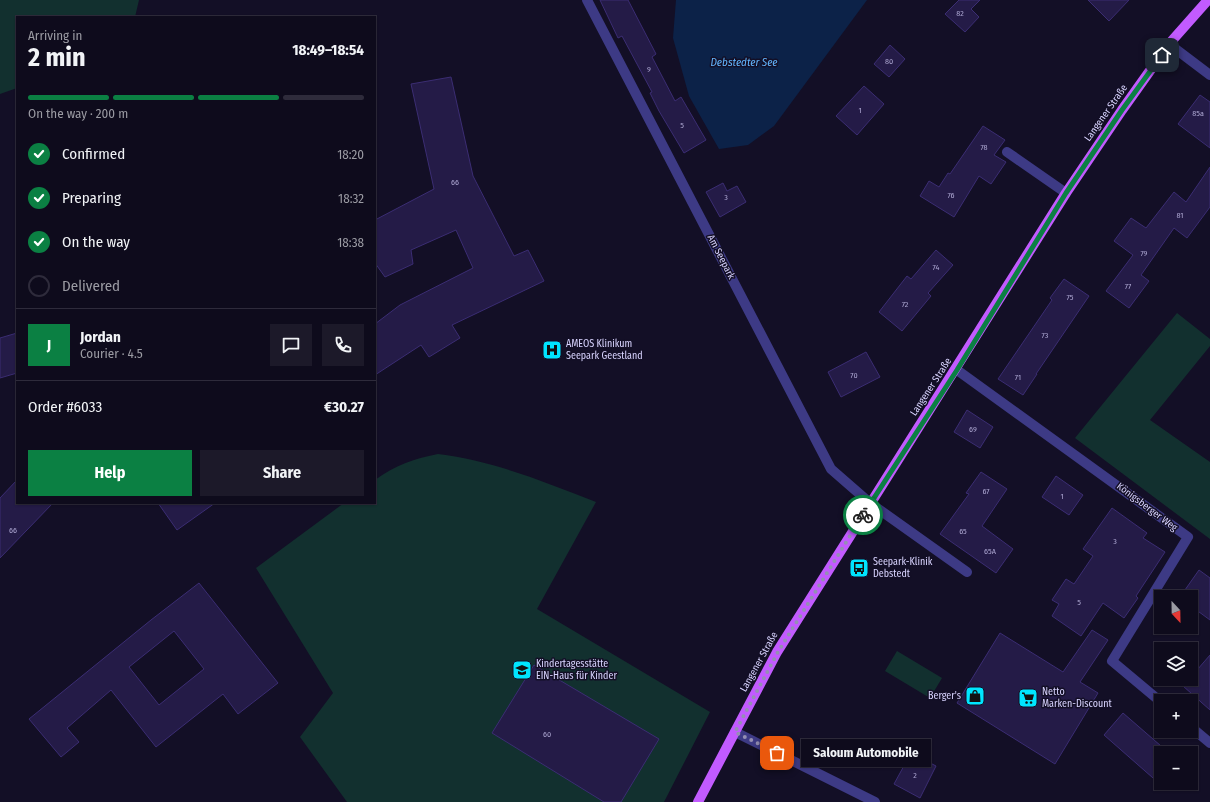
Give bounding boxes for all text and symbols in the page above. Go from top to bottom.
house number: 82 [956,9,964,18]
text: Arriving in [28,28,82,43]
pin [1145,38,1179,72]
text: 18:49–18:54 [292,41,364,59]
text: 2 min [28,42,86,73]
icon: home [1151,44,1173,66]
water label: Debstedter See [710,56,778,69]
house number: 80 [885,57,893,66]
house number: 9 [647,65,651,74]
street label: Langener Straße [1082,82,1130,144]
text: On the way · 200 m [28,106,128,121]
house number: 1 [858,106,862,115]
house number: 85a [1192,109,1204,118]
house number: 5 [680,121,684,130]
icon: check [28,143,50,165]
house number: 78 [980,143,988,152]
text: Confirmed [62,145,125,163]
text: 18:20 [337,147,364,162]
house number: 66 [451,178,459,187]
icon: check [28,187,50,209]
text: Preparing [62,189,121,207]
text: 18:32 [338,191,364,206]
house number: 76 [947,191,955,200]
house number: 3 [724,193,728,202]
house number: 81 [1177,211,1183,220]
icon: check [28,231,50,253]
text: On the way [62,233,130,251]
street label: Am Seepark [705,233,737,282]
text: 18:38 [337,235,364,250]
house number: 79 [1140,249,1148,258]
house number: 74 [933,263,940,272]
text: Delivered [62,277,120,295]
house number: 77 [1125,282,1132,291]
house number: 75 [1067,293,1074,302]
house number: 72 [902,300,909,309]
button: chat [270,324,312,366]
button: phone [322,324,364,366]
text: Jordan [80,328,121,346]
house number: 73 [1042,331,1049,340]
text: J [47,336,51,354]
place label: AMEOS Klinikum Seepark Geestland [566,338,643,362]
hospital icon: AMEOS Klinikum Seepark Geestland [541,339,563,361]
text: Courier · 4.5 [80,346,143,361]
street label: Langener Straße [908,356,954,418]
house number: 70 [850,371,858,380]
house number: 71 [1015,373,1021,382]
text: Order #6033 [28,398,102,416]
text: €30.27 [324,398,364,416]
house number: 69 [969,425,977,434]
button: Help [28,450,192,496]
button: Share [200,450,364,496]
street label: Königsberger Weg [1114,480,1180,534]
house number: 67 [982,487,990,496]
house number: 1 [1060,492,1064,501]
courier [843,495,883,535]
icon: bike [852,504,874,526]
house number: 66 [9,526,17,535]
house number: 65 [959,527,967,536]
house number: 3 [1113,537,1117,546]
house number: 65A [984,547,997,556]
place label: Seepark-Klinik Debstedt [873,556,933,580]
bus stop icon: Seepark-Klinik Debstedt [848,557,870,579]
north arrow [1154,590,1198,634]
map controls [1154,590,1198,790]
house number: 5 [1077,598,1081,607]
street label: Langener Straße [738,630,780,694]
button: layers [1154,642,1198,686]
place label: Kindertagesstätte EIN-Haus für Kinder [536,658,617,682]
school or university icon: Kindertagesstätte EIN-Haus für Kinder [511,659,533,681]
shop icon: Berger's [964,685,986,707]
place label: Netto Marken-Discount [1042,686,1112,710]
supermarket icon: Netto Marken-Discount [1017,687,1039,709]
place label: Berger's [928,690,961,702]
button: + [1154,694,1198,738]
house number: 60 [543,730,551,739]
pin [760,736,794,770]
callout: Saloum Automobile [801,739,931,767]
icon: bag [766,742,788,764]
text: Saloum Automobile [813,745,919,760]
button: − [1154,746,1198,790]
house number: 2 [913,771,917,780]

